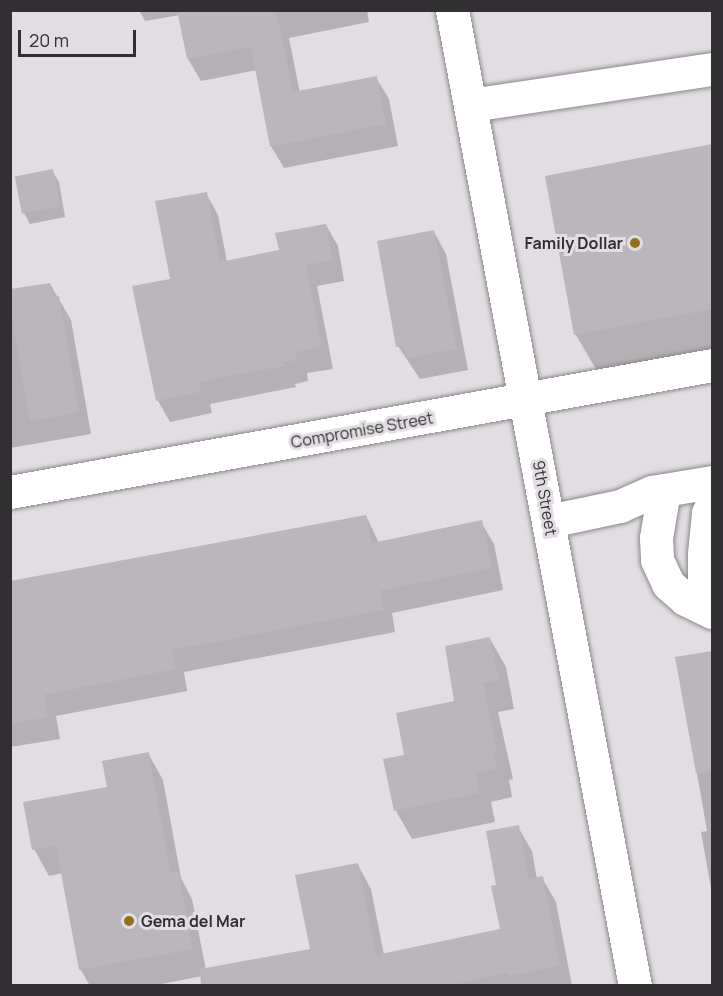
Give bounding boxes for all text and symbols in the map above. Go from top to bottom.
scale bar [21,18,140,56]
text: 20 m [29,28,69,52]
place label: Family Dollar [525,233,623,253]
marker: Family Dollar [628,236,642,250]
street label: Compromise Street [289,408,435,452]
street label: 9th Street [529,459,561,537]
place label: Gema del Mar [141,911,245,931]
marker: Gema del Mar [122,914,136,928]

